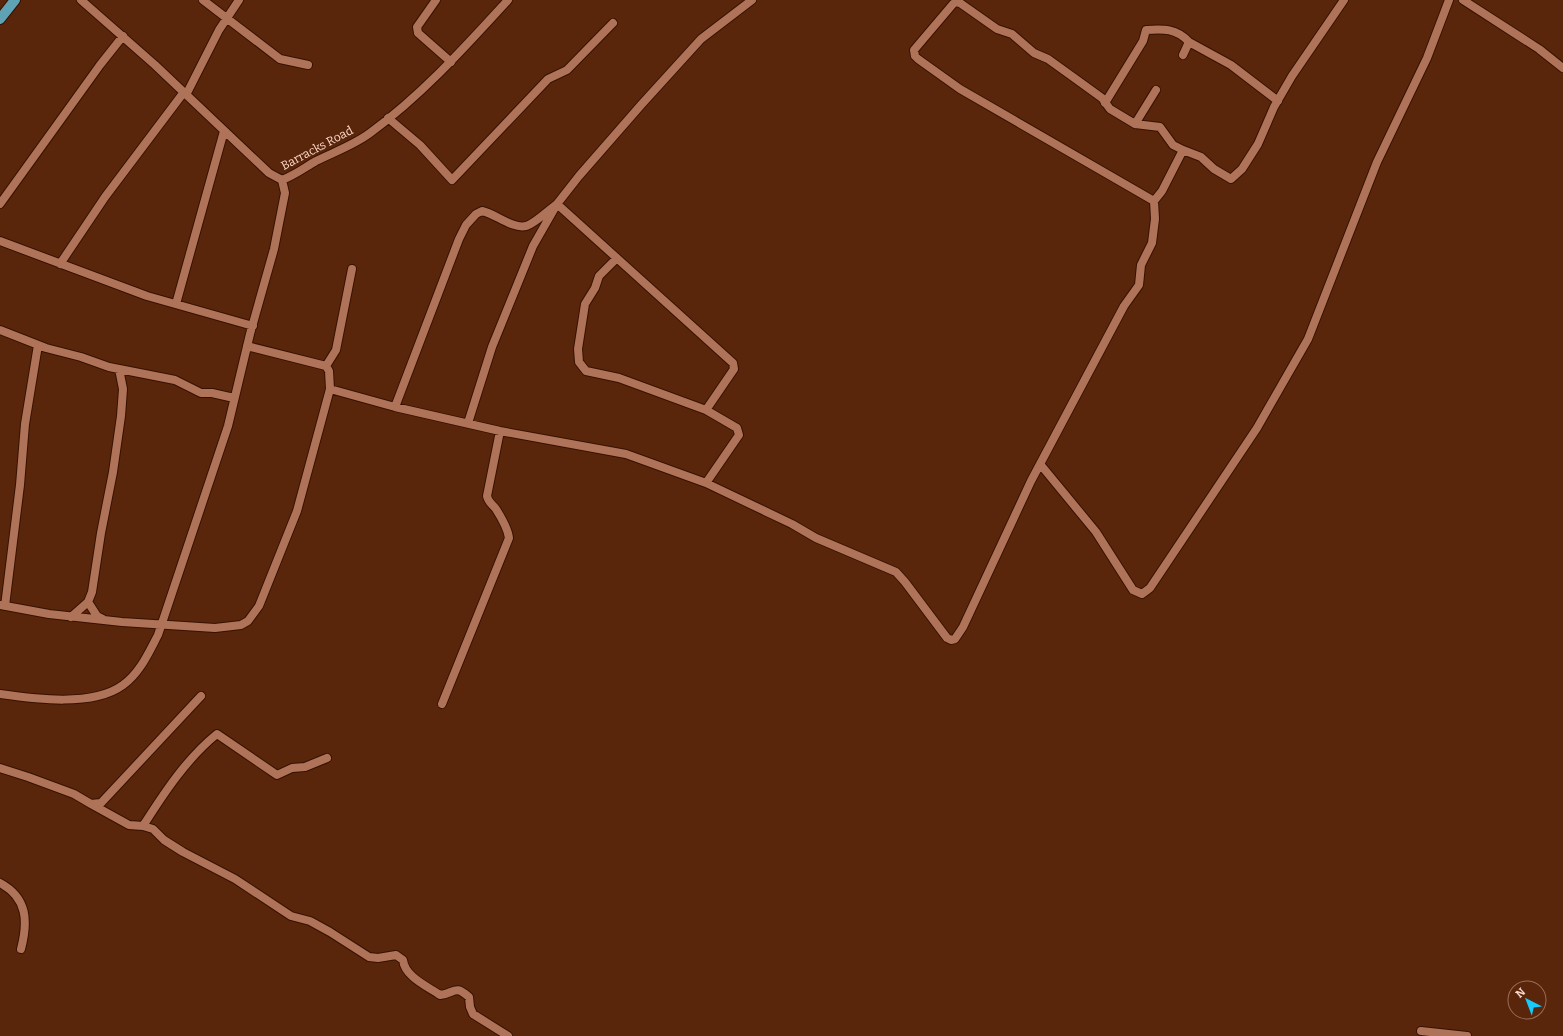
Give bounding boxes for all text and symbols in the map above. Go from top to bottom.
street label: Barracks Road [279,123,355,173]
north arrow [1507,980,1547,1020]
text: N [1513,985,1529,1001]

